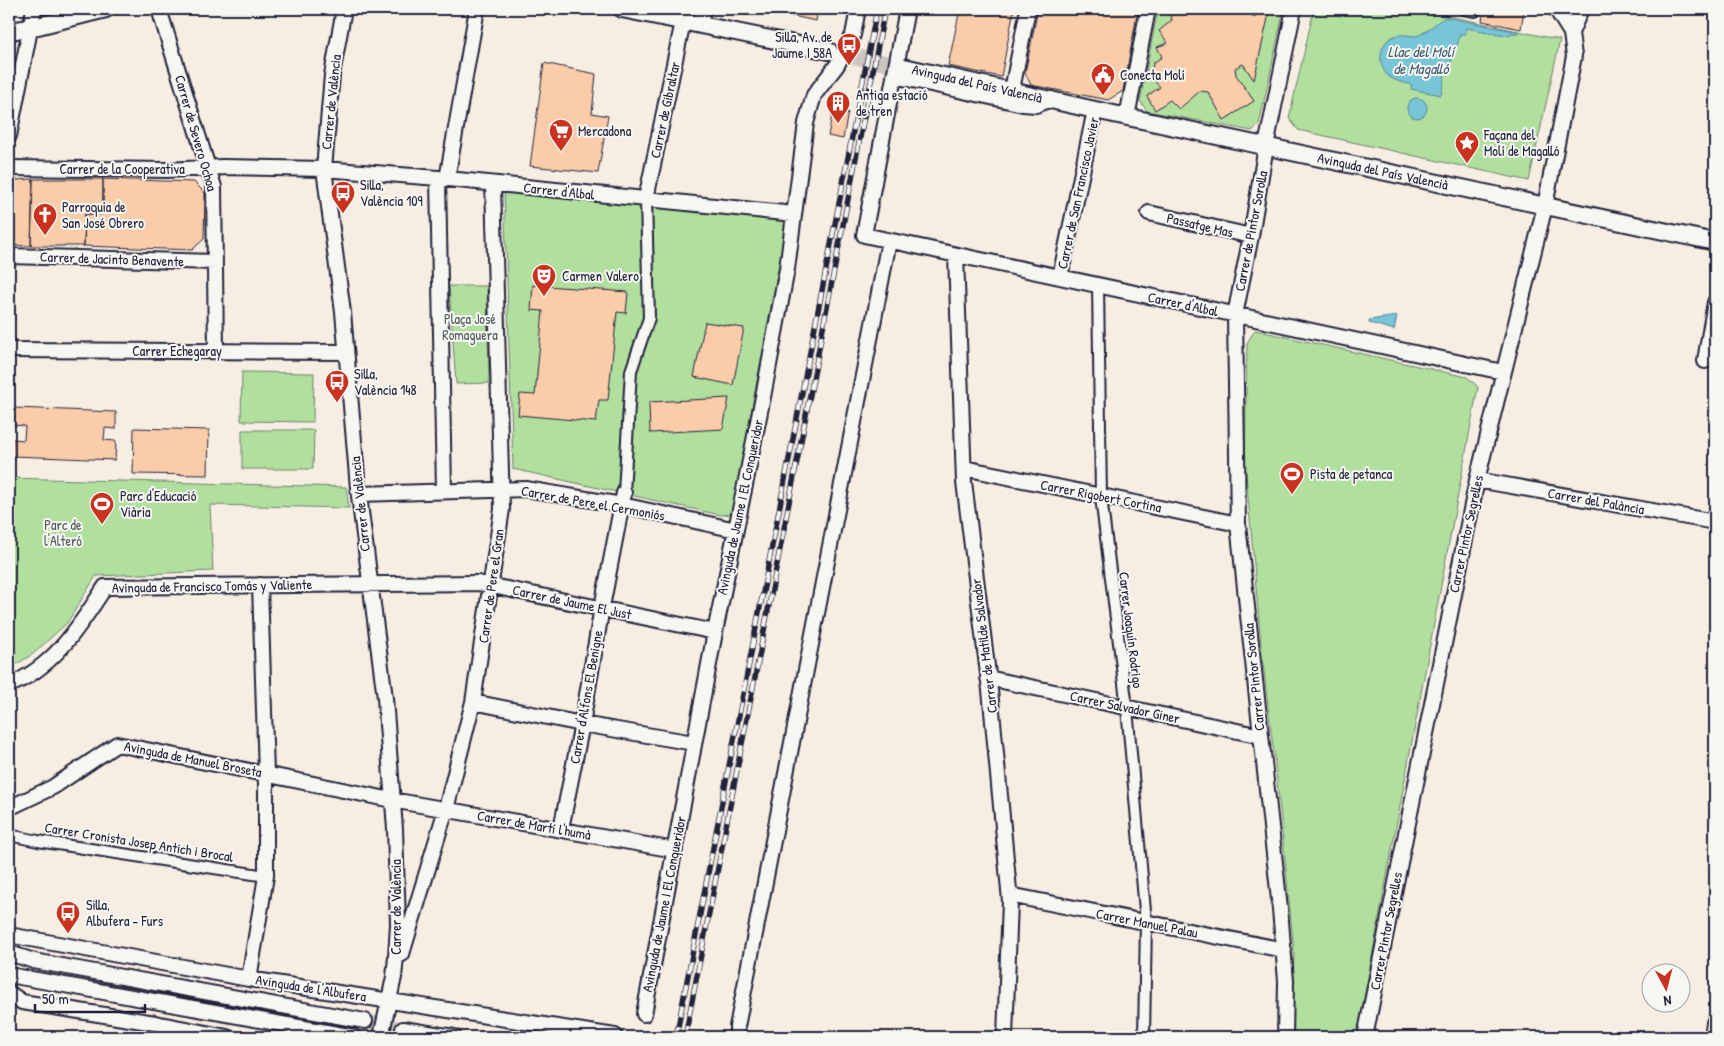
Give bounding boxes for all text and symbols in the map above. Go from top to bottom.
place label: Silla, Av. de Jaume I 58A [772,27,832,62]
bus stop icon: Silla, Av. de Jaume I 58A [836,32,862,66]
water label: Llac del Molí de Magalló [1388,41,1457,79]
street label: Carrer de València [316,53,345,150]
street label: Carrer de Gibraltar [645,59,684,160]
street label: Avinguda del País Valencià [910,59,1045,107]
public building icon: Conecta Molí [1090,62,1116,96]
place label: Conecta Molí [1120,65,1185,84]
street label: Carrer de Severo Ochoa [171,73,222,194]
place label: Antiga estació de tren [856,85,928,120]
building icon: Antiga estació de tren [825,90,851,124]
street label: Carrer de San Francisco Javier [1052,115,1103,271]
supermarket icon: Mercadona [548,118,574,152]
place label: Mercadona [578,121,632,140]
place label: Façana del Molí de Magalló [1483,125,1560,161]
place icon: Façana del Molí de Magalló [1454,130,1480,164]
street label: Avinguda del País Valencià [1316,148,1450,194]
street label: Carrer de la Cooperativa [59,159,185,179]
street label: Carrer de Pintor Sorolla [1230,169,1272,293]
place label: Silla, València 109 [360,175,423,210]
street label: Carrer d'Albal [523,177,596,204]
bus stop icon: Silla, València 109 [330,180,356,214]
place label: Parroquia de San José Obrero [62,197,144,232]
church icon: Parroquia de San José Obrero [32,202,58,236]
street label: Passatge Mas [1165,208,1235,242]
street label: Carrer de Jacinto Benavente [40,246,185,271]
theatre icon: Carmen Valero [531,263,557,297]
place label: Carmen Valero [562,266,639,285]
street label: Carrer d'Albal [1146,287,1220,320]
park label: Plaça José Romaguera [442,309,498,345]
street label: Carrer Echegaray [132,341,222,361]
place label: Silla, València 148 [354,364,417,399]
bus stop icon: Silla, València 148 [324,369,350,403]
street label: Avinguda de Jaume I El Conqueridor [712,417,768,596]
street label: Carrer de València [345,455,374,552]
sports icon: Pista de petanca [1279,461,1305,495]
place label: Pista de petanca [1310,464,1393,484]
street label: Carrer Pintor Segrelles [1444,473,1488,595]
street label: Carrer Rigobert Cortina [1039,474,1164,518]
street label: Carrer de Pere el Cermoniós [520,481,666,525]
street label: Carrer del Palància [1546,483,1646,518]
place label: Parc d'Educació Viària [120,486,197,521]
sports icon: Parc d'Educació Viària [89,491,115,525]
park label: Parc de l'Alteró [44,515,82,550]
street label: Carrer de Pere el Gran [473,528,508,644]
street label: Carrer Joaquín Rodrigo [1114,571,1148,690]
street label: Avinguda de Francisco Tomás y Valiente [112,574,313,598]
street label: Carrer de Matilde Salvador [966,577,1001,714]
street label: Carrer de Jaume El Just [511,580,633,623]
street label: Carrer Pintor Sorolla [1238,622,1269,732]
street label: Carrer d'Alfons El Benigne [564,628,608,765]
street label: Carrer Salvador Giner [1068,686,1182,728]
street label: Avinguda de Manuel Broseta [122,736,264,782]
street label: Carrer de Martí l'humà [476,805,593,844]
street label: Avinguda de Jaume I El Conqueridor [637,814,691,994]
street label: Carrer Cronista Josep Antich i Brocal [43,817,235,867]
street label: Carrer de València [386,859,405,955]
street label: Carrer Pintor Segrelles [1365,870,1407,992]
place label: Silla, Albufera - Furs [86,895,163,930]
bus stop icon: Silla, Albufera - Furs [55,900,81,934]
street label: Carrer Manuel Palau [1095,903,1200,942]
north arrow [1642,964,1692,1014]
street label: Avinguda de l'Albufera [254,969,368,1007]
scale bar [35,981,145,1013]
text: 50 m [42,988,69,1009]
text: N [1662,992,1673,1011]

